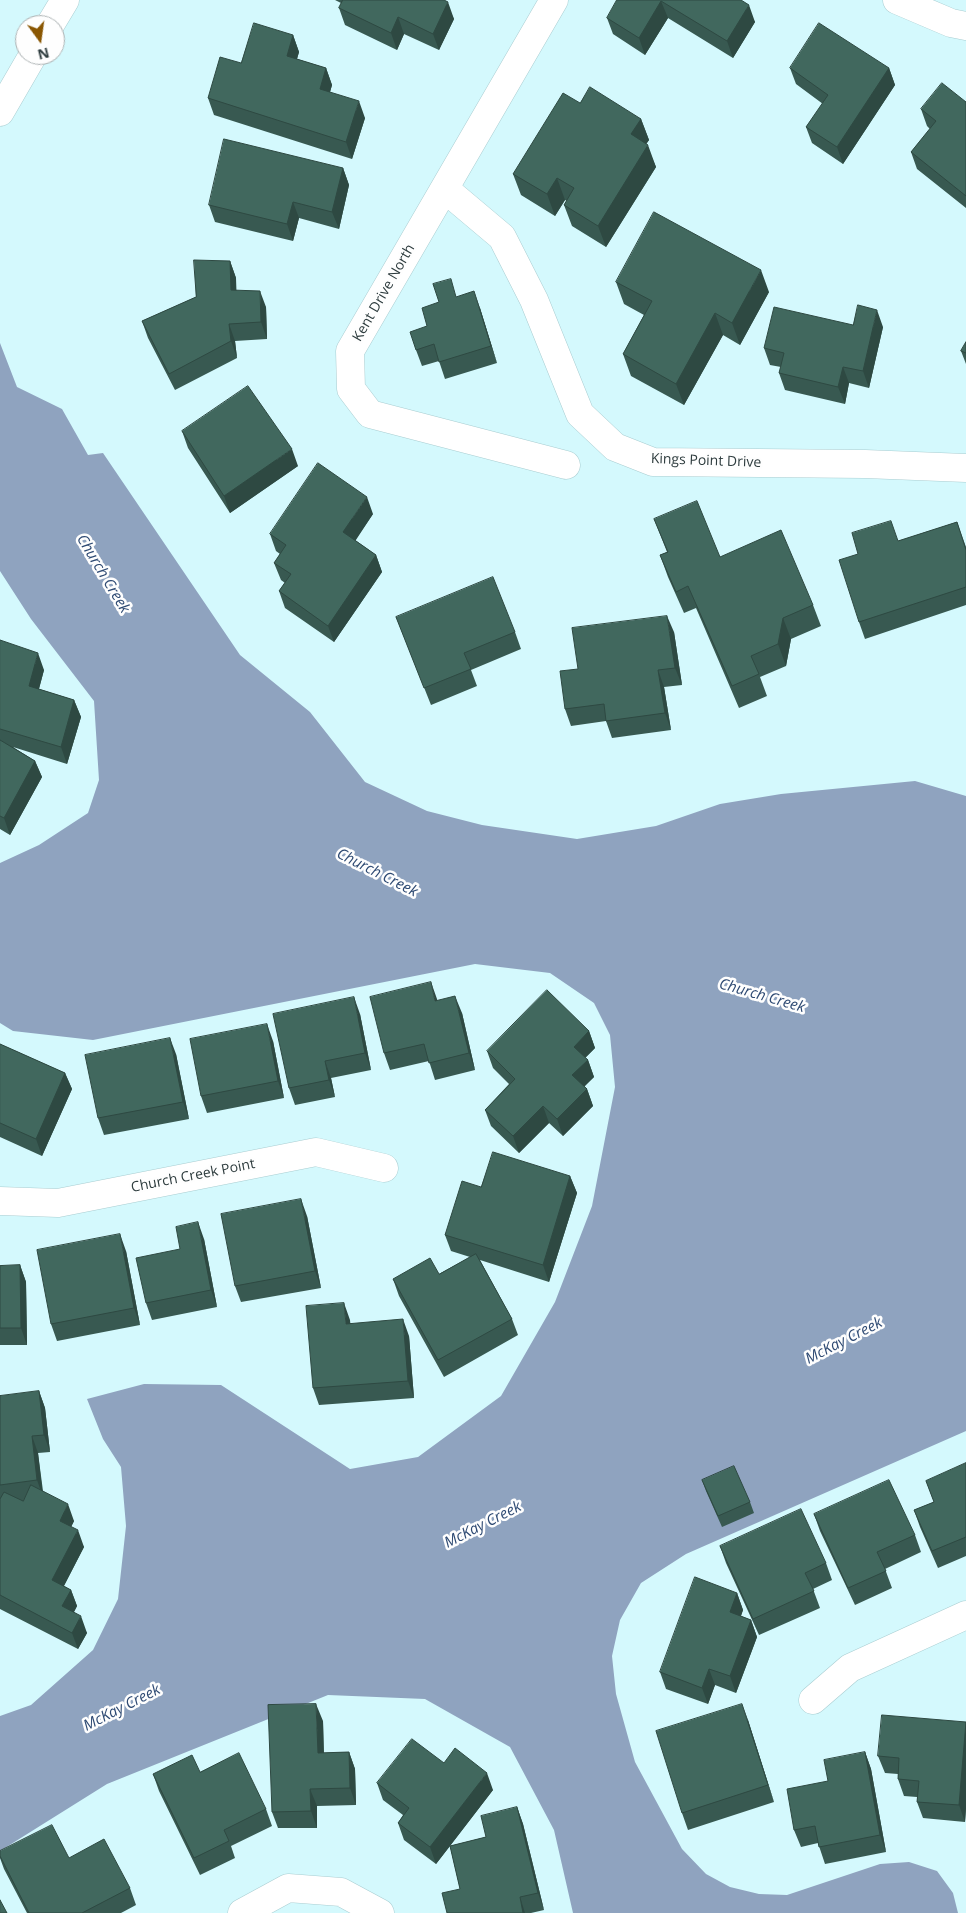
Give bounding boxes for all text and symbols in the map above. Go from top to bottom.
north arrow [15,15,65,65]
text: N [36,43,51,65]
street label: Kent Drive North [349,241,419,345]
street label: Kings Point Drive [651,451,761,471]
water label: Church Creek [73,531,133,617]
water label: Church Creek [334,845,420,901]
water label: Church Creek [717,975,807,1017]
street label: Church Creek Point [130,1156,256,1196]
water label: McKay Creek [802,1314,886,1368]
water label: McKay Creek [441,1498,525,1552]
water label: McKay Creek [80,1681,164,1735]

